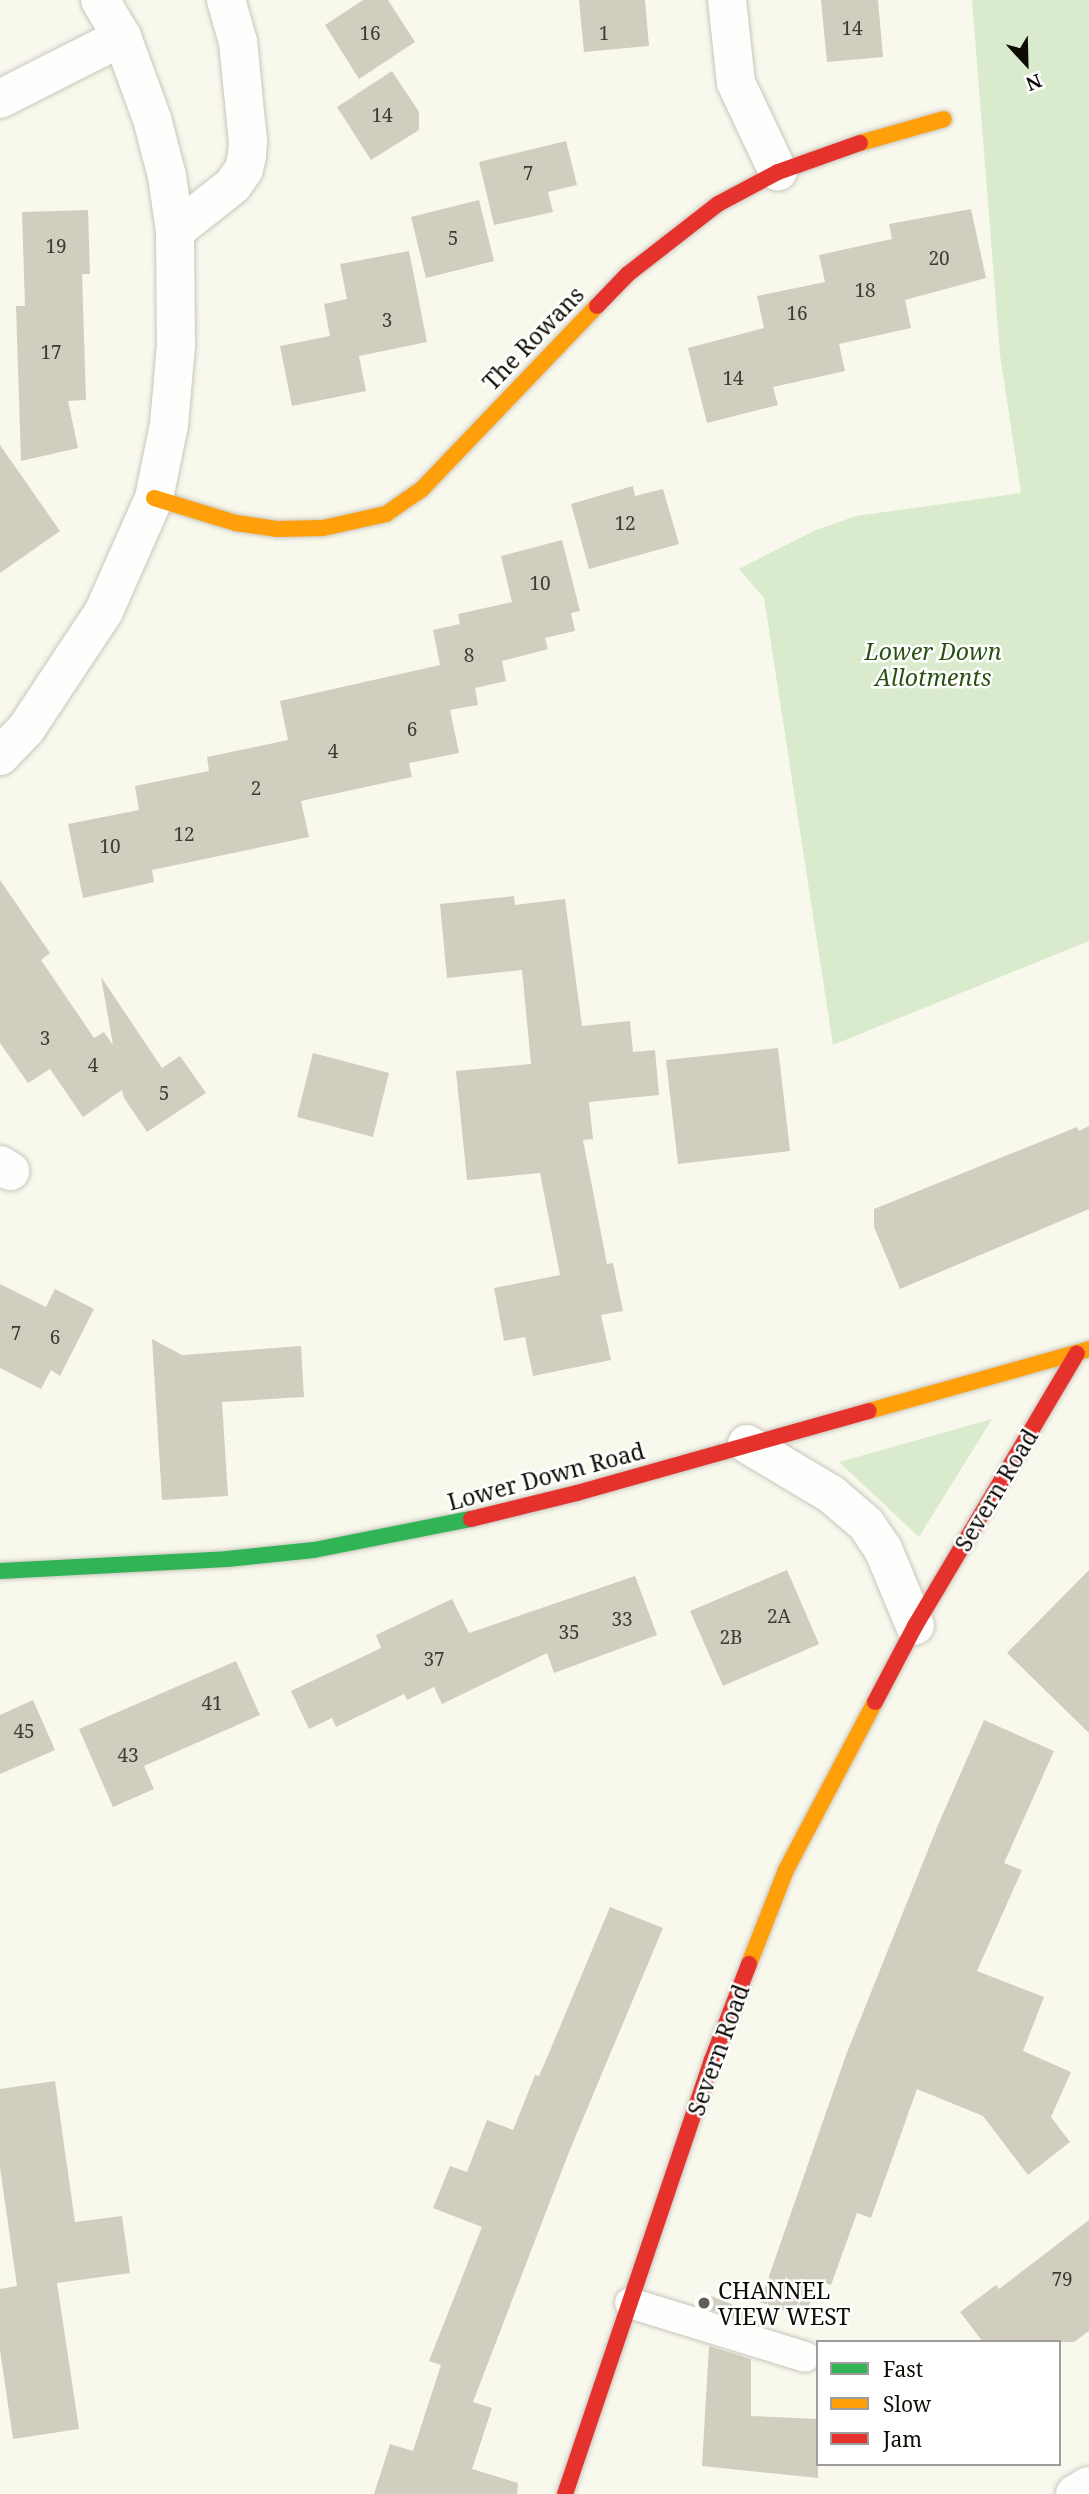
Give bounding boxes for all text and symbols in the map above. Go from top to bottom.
house number: 14 [841,18,863,40]
house number: 16 [359,23,381,45]
house number: 1 [599,23,609,45]
north arrow [991,28,1061,98]
text: N [1022,68,1046,97]
house number: 14 [371,105,393,127]
house number: 7 [523,163,533,185]
house number: 5 [448,228,458,250]
house number: 19 [45,236,67,258]
house number: 20 [928,248,950,270]
street label: The Rowans [477,280,589,396]
house number: 18 [854,280,876,302]
house number: 16 [786,303,808,325]
house number: 3 [382,310,392,332]
house number: 17 [40,342,62,364]
house number: 14 [722,368,744,390]
house number: 12 [614,513,636,535]
house number: 10 [529,573,551,595]
park label: Lower Down Allotments [865,637,1001,691]
house number: 8 [464,645,474,667]
house number: 6 [407,719,417,741]
house number: 4 [328,741,338,763]
house number: 2 [251,778,261,800]
house number: 12 [173,824,195,846]
house number: 10 [99,836,121,858]
house number: 3 [40,1028,50,1050]
house number: 4 [88,1055,98,1077]
house number: 5 [159,1083,169,1105]
house number: 7 [11,1323,21,1345]
house number: 6 [50,1327,60,1349]
street label: Severn Road [949,1424,1043,1556]
street label: Lower Down Road [445,1436,647,1516]
house number: 2A [767,1606,791,1628]
house number: 33 [611,1609,633,1631]
house number: 35 [558,1622,580,1644]
house number: 2B [719,1627,743,1649]
house number: 37 [423,1649,445,1671]
house number: 41 [201,1693,223,1715]
house number: 45 [13,1721,35,1743]
house number: 43 [117,1745,139,1767]
street label: Severn Road [682,1981,754,2119]
house number: 79 [1051,2269,1073,2291]
place label: CHANNEL VIEW WEST [718,2276,850,2330]
marker: CHANNEL VIEW WEST [696,2295,712,2311]
legend [816,2340,1061,2466]
text: Fast [883,2355,923,2383]
text: Slow [883,2390,931,2418]
text: Jam [883,2425,922,2453]

